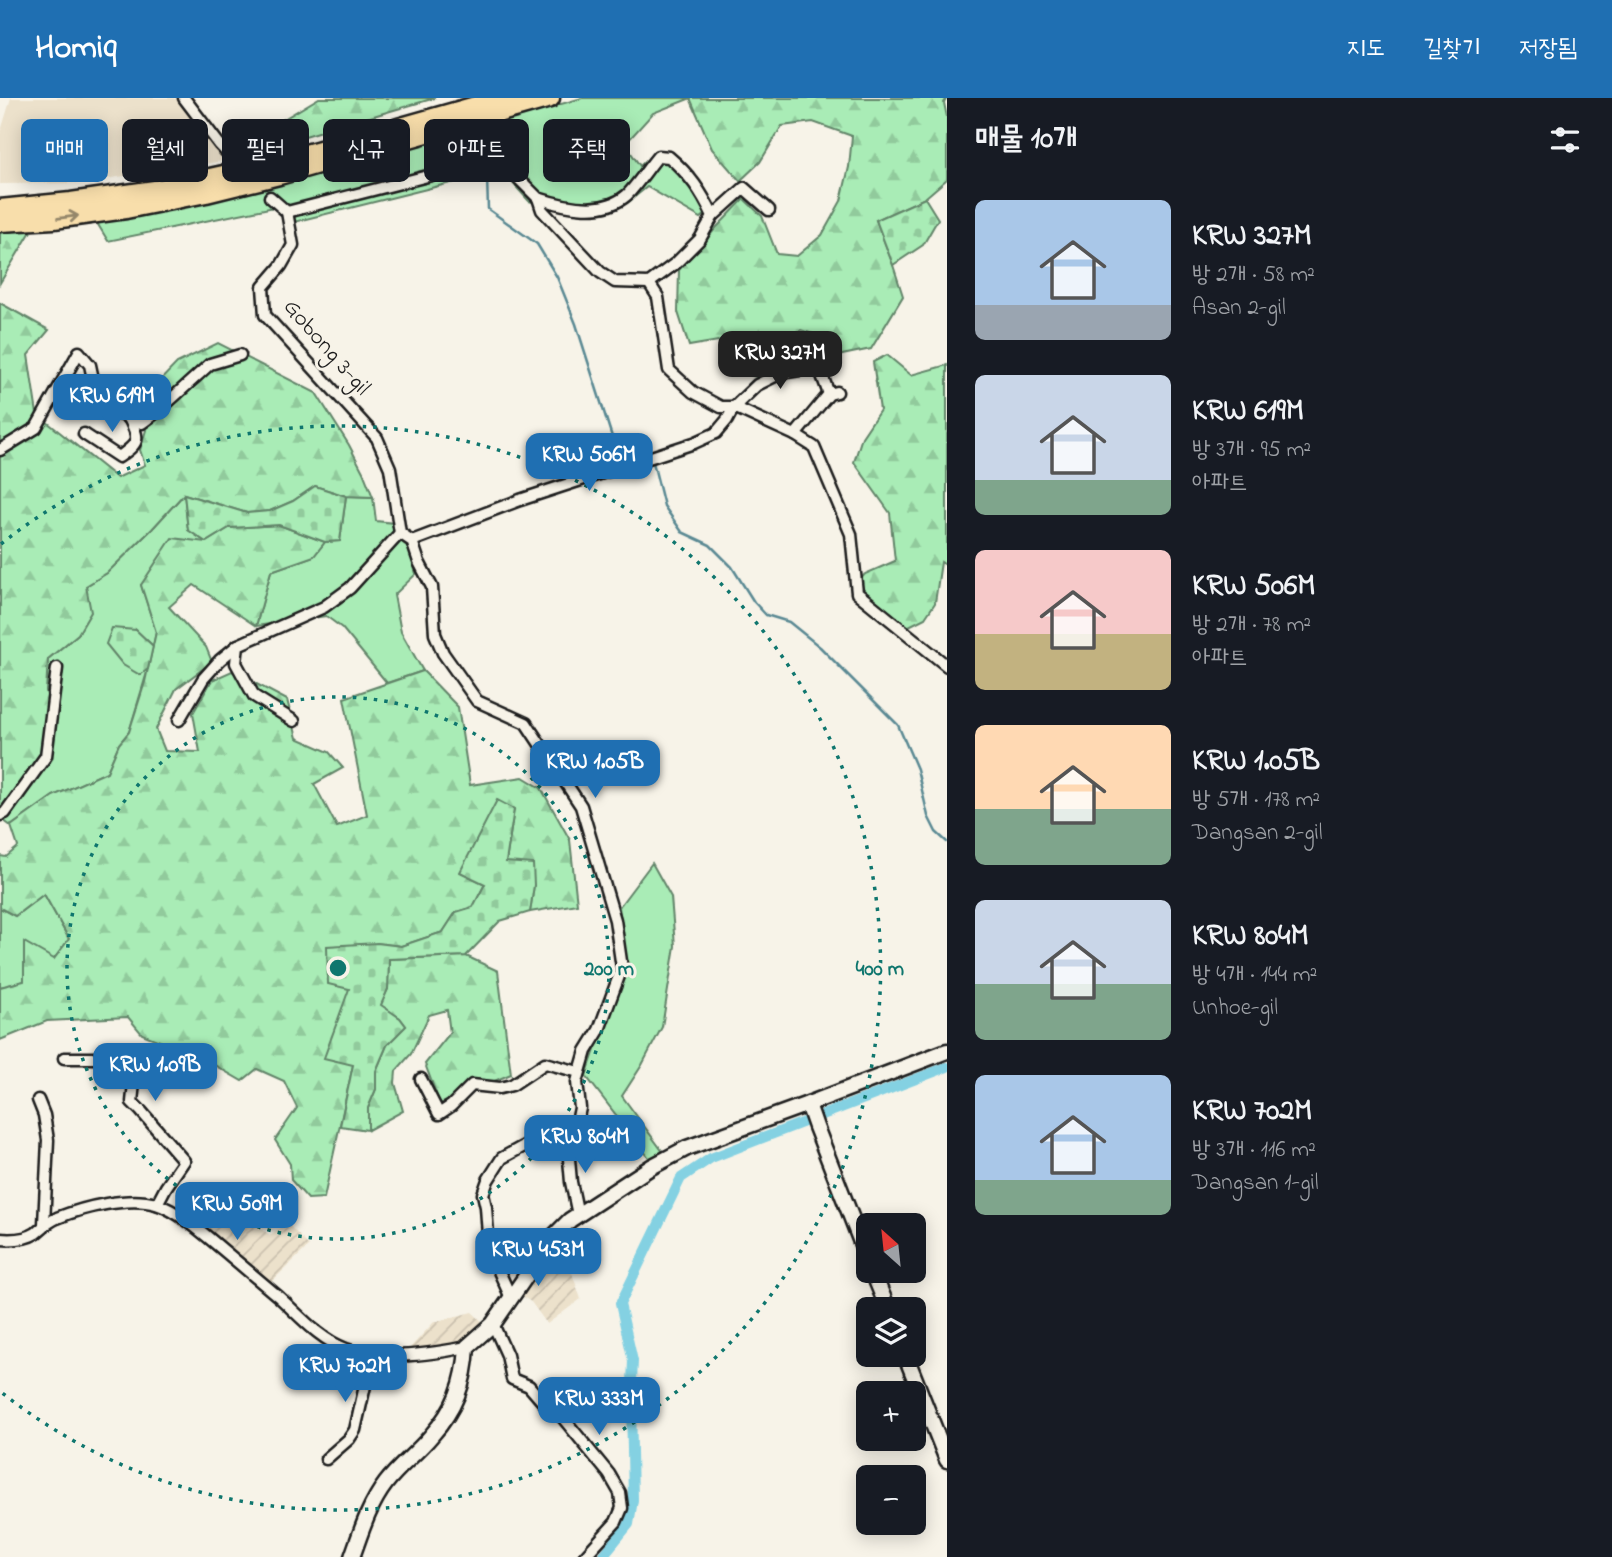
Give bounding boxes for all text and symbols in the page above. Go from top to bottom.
text: Homiq [35,25,117,73]
text: 지도 [1347,32,1385,67]
text: 길찾기 [1423,32,1481,67]
text: 저장됨 [1519,32,1577,67]
text: 매물 10개 [975,118,1077,162]
chip: 매매 [21,119,108,182]
chip: 월세 [122,119,208,182]
chip: 필터 [222,119,309,182]
chip: 신규 [323,119,410,182]
chip: 아파트 [424,119,529,182]
chip: 주택 [543,119,630,182]
icon: filters [1546,121,1584,159]
one-way arrow [56,210,79,223]
text: KRW 327M [1192,215,1312,259]
icon: home [1031,228,1115,312]
text: 방 2개 · 58 m² [1192,259,1315,292]
street label: Gobong 3-gil [274,292,378,404]
text: Asan 2-gil [1192,292,1286,325]
pin: KRW 327M [708,331,852,391]
text: KRW 327M [734,337,826,370]
pin: KRW 619M [40,374,184,434]
text: KRW 619M [69,380,155,413]
text: KRW 619M [1192,390,1304,434]
icon: home [1031,403,1115,487]
pin: KRW 506M [517,434,661,493]
text: 방 3개 · 95 m² [1192,434,1311,467]
text: KRW 506M [542,439,636,472]
text: 아파트 [1192,467,1248,500]
text: KRW 506M [1192,565,1315,609]
icon: home [1031,578,1115,662]
text: 방 2개 · 78 m² [1192,609,1311,642]
text: 아파트 [1192,642,1248,675]
pin: KRW 1.05B [515,740,675,800]
text: KRW 1.05B [1192,740,1320,784]
text: KRW 1.05B [546,746,644,779]
icon: home [1031,753,1115,837]
text: 방 5개 · 178 m² [1192,784,1320,817]
text: Dangsan 2-gil [1192,817,1323,850]
text: KRW 804M [1192,915,1309,959]
icon: home [1031,928,1115,1012]
text: 200 m [583,955,634,985]
text: 400 m [856,955,904,985]
centre of rings [326,956,350,980]
text: 방 4개 · 144 m² [1192,959,1317,992]
text: Unhoe-gil [1192,992,1278,1025]
pin: KRW 1.09B [75,1044,235,1103]
text: KRW 1.09B [109,1049,201,1082]
text: KRW 702M [1192,1090,1312,1134]
icon: home [1031,1103,1115,1187]
pin: KRW 804M [513,1116,657,1175]
text: KRW 804M [540,1121,630,1154]
text: 방 3개 · 116 m² [1192,1134,1316,1167]
text: Dangsan 1-gil [1192,1167,1319,1200]
pin: KRW 509M [165,1182,309,1242]
text: KRW 509M [191,1188,283,1221]
north arrow [856,1213,926,1283]
map controls [856,1213,926,1535]
pin: KRW 453M [466,1228,610,1288]
text: KRW 453M [491,1234,585,1267]
button: layers [856,1297,926,1367]
pin: KRW 702M [273,1344,417,1404]
text: KRW 702M [299,1350,391,1383]
pin: KRW 333M [527,1378,671,1437]
button: + [856,1381,926,1451]
text: KRW 333M [554,1383,644,1416]
button: − [856,1465,926,1535]

